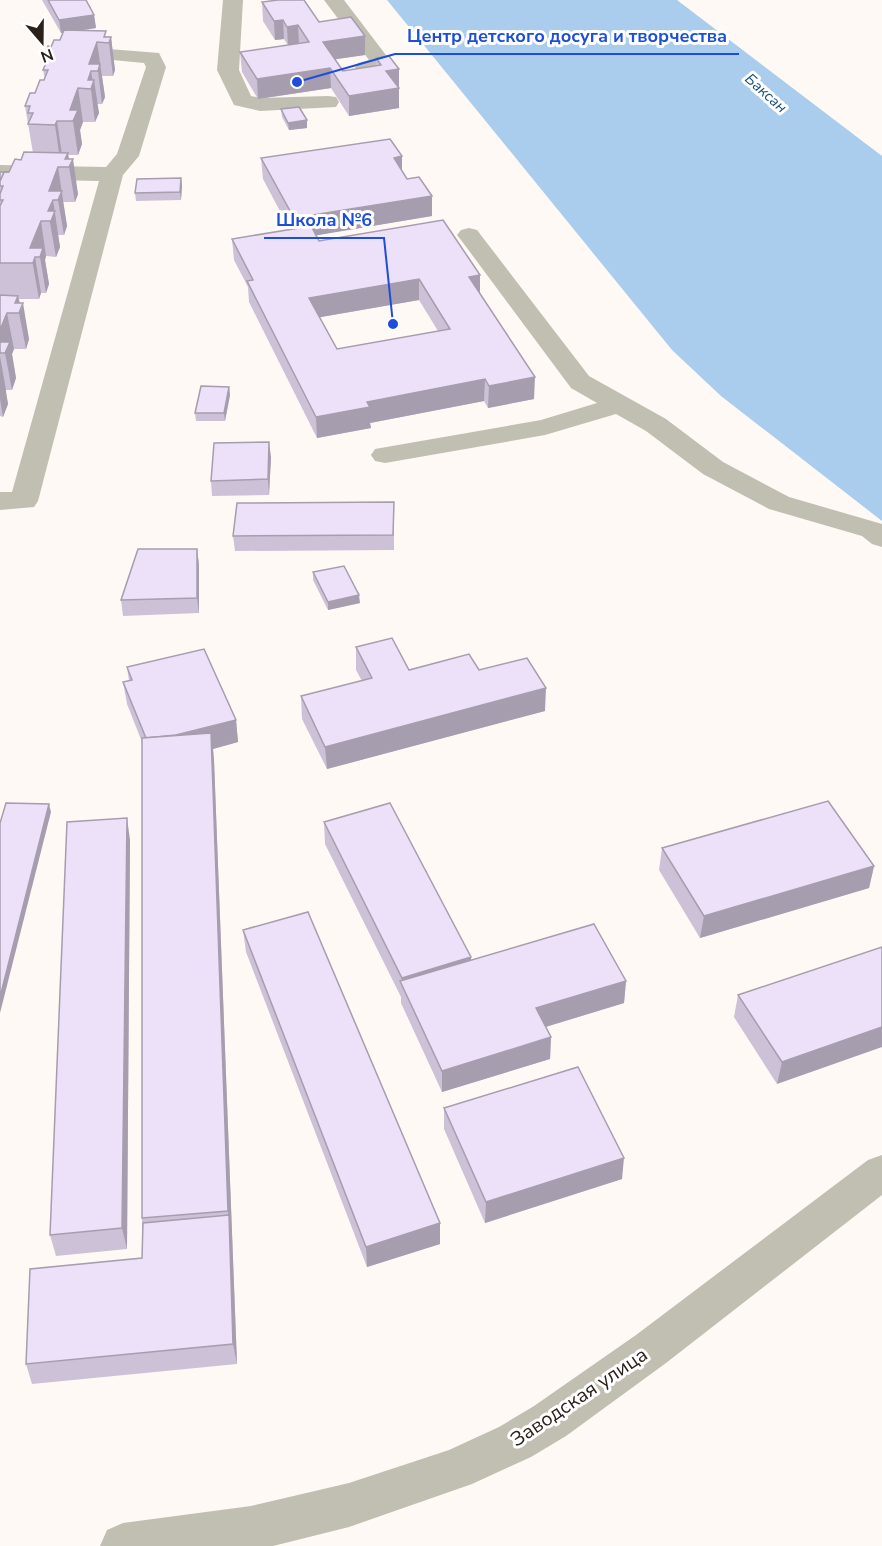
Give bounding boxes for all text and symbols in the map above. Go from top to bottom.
north arrow [12,12,72,72]
callout: Центр детского досуга и творчества [395,18,739,54]
text: Центр детского досуга и творчества [407,24,727,48]
text: N [37,43,56,68]
water label: Баксан [741,69,791,117]
callout: Школа №6 [264,202,384,238]
text: Школа №6 [276,208,372,232]
street label: Заводская улица [505,1341,653,1453]

